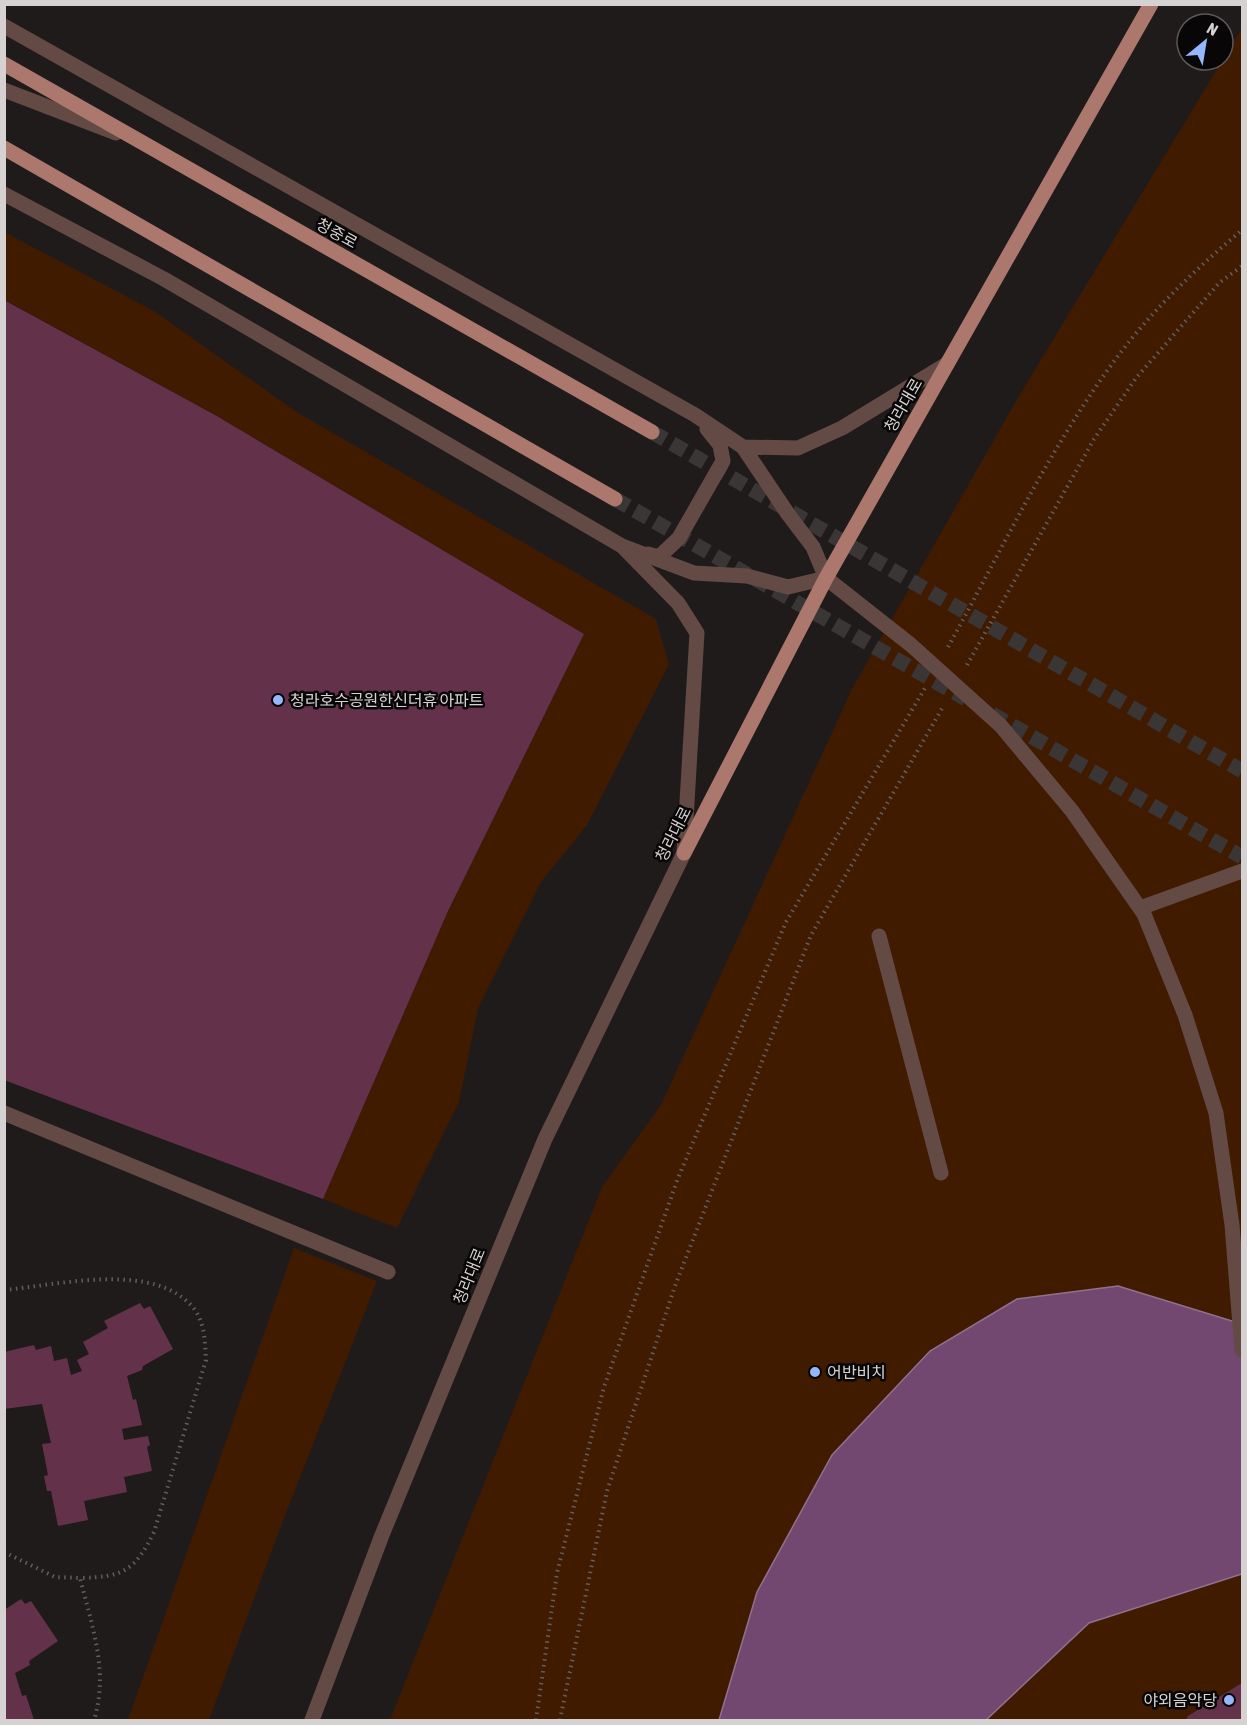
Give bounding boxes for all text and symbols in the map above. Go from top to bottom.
north arrow [1175,12,1235,72]
text: N [1204,19,1221,39]
street label: 청중로 [313,214,361,252]
street label: 청라대로 [880,375,926,435]
place label: 청라호수공원한신더휴 아파트 [290,691,484,709]
marker: 청라호수공원한신더휴 아파트 [271,693,285,707]
street label: 청라대로 [652,803,695,864]
street label: 청라대로 [450,1245,488,1307]
place label: 어반비치 [827,1363,886,1381]
marker: 어반비치 [808,1365,822,1379]
place label: 야외음악당 [1143,1691,1217,1709]
marker: 야외음악당 [1222,1693,1236,1707]

